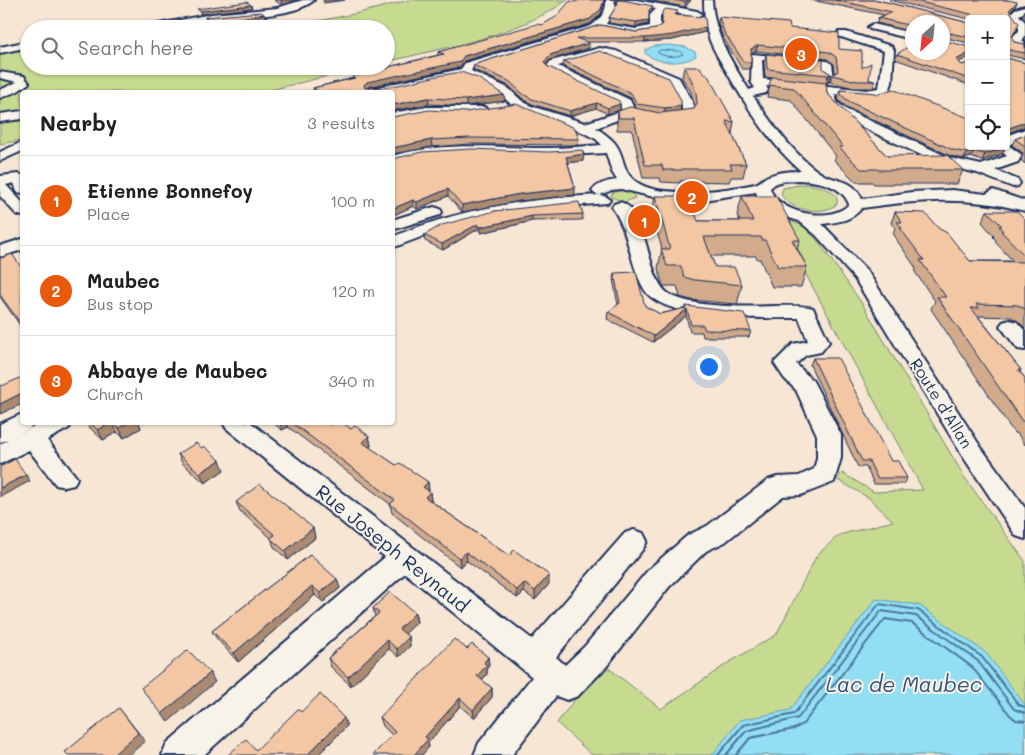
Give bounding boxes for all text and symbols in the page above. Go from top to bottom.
north arrow [905,15,950,60]
map controls [965,15,1010,150]
button: + [965,15,1010,60]
search box [20,20,395,75]
icon: search [38,34,66,62]
text: Search here [78,35,194,60]
pin: 3 [785,35,817,73]
button: − [965,60,1010,105]
button: locate [965,105,1010,150]
text: Nearby [40,109,117,136]
text: 3 results [307,112,375,133]
text: Etienne Bonnefoy [87,178,253,203]
pin: 2 [676,178,708,216]
text: 1 [52,190,60,211]
text: 100 m [330,190,375,211]
pin: 1 [628,202,660,240]
text: Place [87,203,130,224]
text: Maubec [87,268,160,293]
text: 2 [52,280,60,301]
text: 120 m [331,280,375,301]
text: Bus stop [87,293,153,314]
your location [696,354,722,380]
street label: Route d'Allan [906,354,978,452]
text: Abbaye de Maubec [87,358,267,383]
text: 3 [51,370,61,391]
text: 340 m [328,370,375,391]
text: Church [87,383,143,404]
street label: Rue Joseph Reynaud [311,478,475,618]
water label: Lac de Maubec [826,670,982,697]

